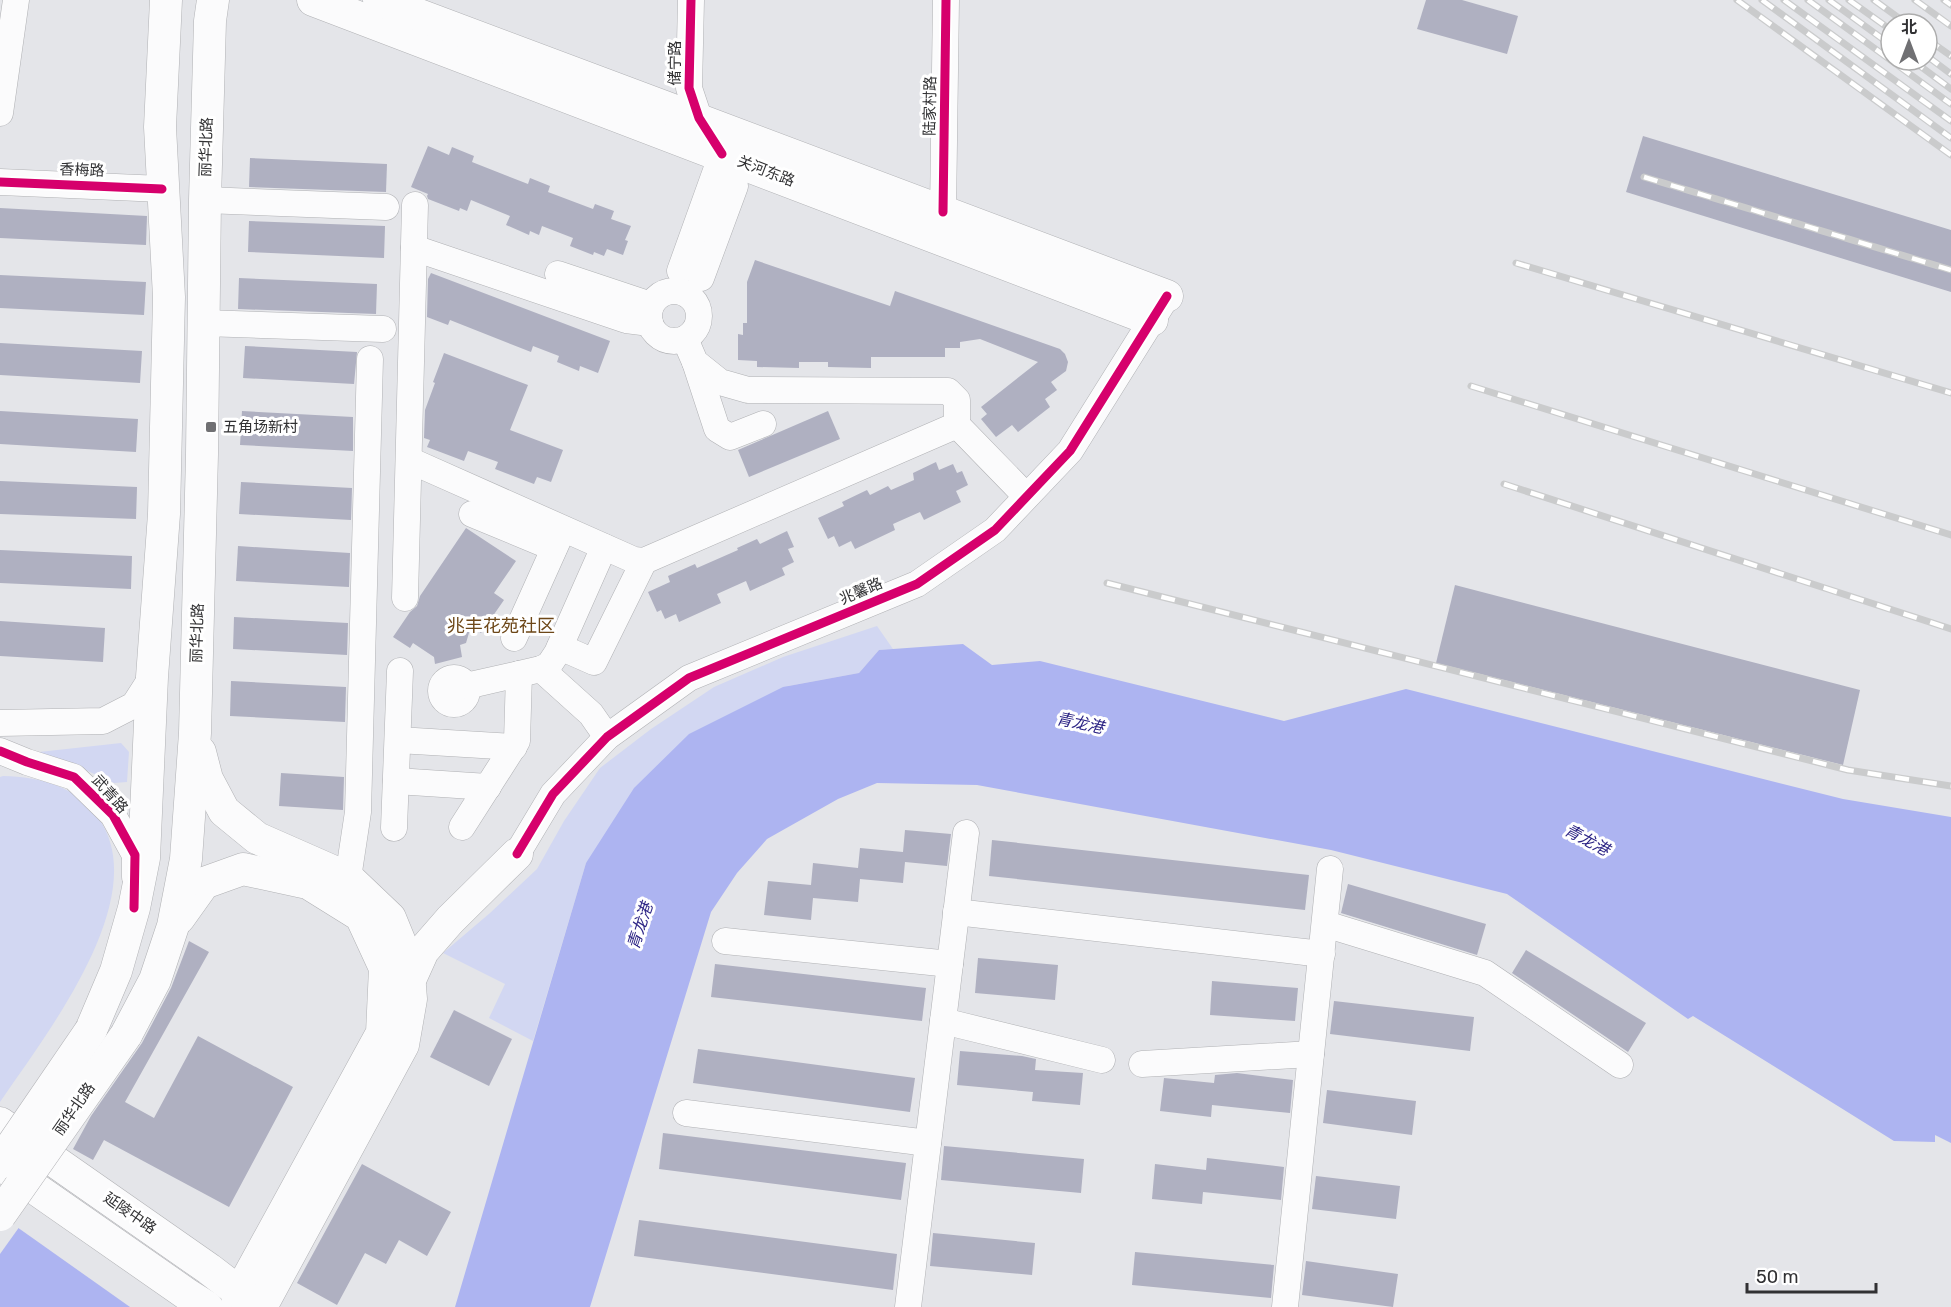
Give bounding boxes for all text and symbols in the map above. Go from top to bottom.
north arrow [1879,12,1939,72]
text: 北 [1901,18,1917,37]
street label: 储宁路 [666,40,684,86]
street label: 陆家村路 [920,76,940,136]
street label: 丽华北路 [196,117,216,177]
street label: 关河东路 [735,152,797,190]
street label: 香梅路 [59,160,105,180]
place label: 五角场新村 [223,418,298,436]
marker: 五角场新村 [204,420,218,434]
street label: 兆馨路 [837,574,885,608]
street label: 丽华北路 [187,603,207,663]
district label: 兆丰花苑社区 [447,615,555,637]
water label: 青龙港 [1055,709,1107,738]
street label: 武青路 [88,771,132,817]
water label: 青龙港 [1561,820,1614,861]
water label: 青龙港 [624,898,657,952]
street label: 丽华北路 [49,1079,99,1139]
street label: 延陵中路 [100,1188,160,1238]
scale bar [1747,1256,1876,1294]
text: 50 m [1756,1266,1799,1288]

